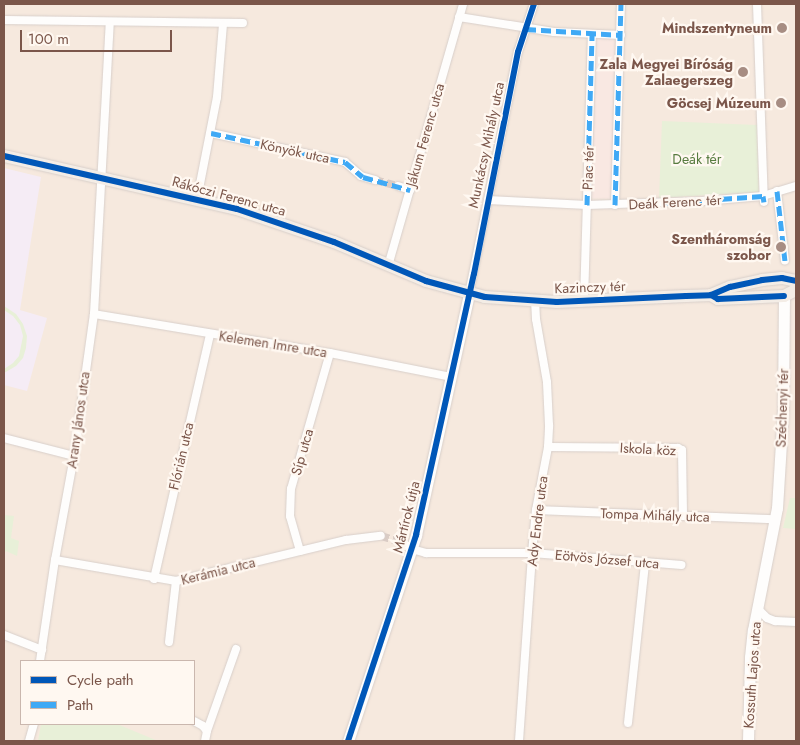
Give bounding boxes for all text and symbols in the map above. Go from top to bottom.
scale bar [22,20,175,52]
place label: Mindszentyneum [662,20,772,36]
marker: Mindszentyneum [776,22,788,34]
text: 100 m [28,28,69,50]
place label: Zala Megyei Bíróság Zalaegerszeg [600,56,733,88]
marker: Zala Megyei Bíróság Zalaegerszeg [737,66,749,78]
street label: Munkácsy Mihály utca [464,80,508,210]
street label: Jákum Ferenc utca [402,81,448,189]
place label: Göcsej Múzeum [667,95,771,111]
marker: Göcsej Múzeum [775,97,787,109]
street label: Könyök utca [259,135,331,167]
street label: Piac tér [579,146,597,190]
park label: Deák tér [672,151,722,167]
street label: Rákóczi Ferenc utca [170,173,288,219]
street label: Deák Ferenc tér [628,191,722,213]
place label: Szentháromság szobor [671,231,771,264]
marker: Szentháromság szobor [775,241,787,253]
street label: Kazinczy tér [554,277,626,297]
street label: Kelemen Imre utca [218,327,328,361]
street label: Széchenyi tér [772,368,792,448]
street label: Arany János utca [63,371,93,469]
street label: Flórián utca [165,421,197,491]
street label: Síp utca [287,427,317,477]
street label: Iskola köz [619,439,677,459]
street label: Ady Endre utca [523,475,551,567]
street label: Mártírok útja [389,479,423,555]
street label: Tompa Mihály utca [600,505,710,525]
street label: Eötvös József utca [554,546,660,572]
street label: Kerámia utca [179,554,257,588]
street label: Kossuth Lajos utca [740,621,764,729]
legend [20,660,195,725]
text: Cycle path [67,669,134,691]
text: Path [67,694,93,716]

